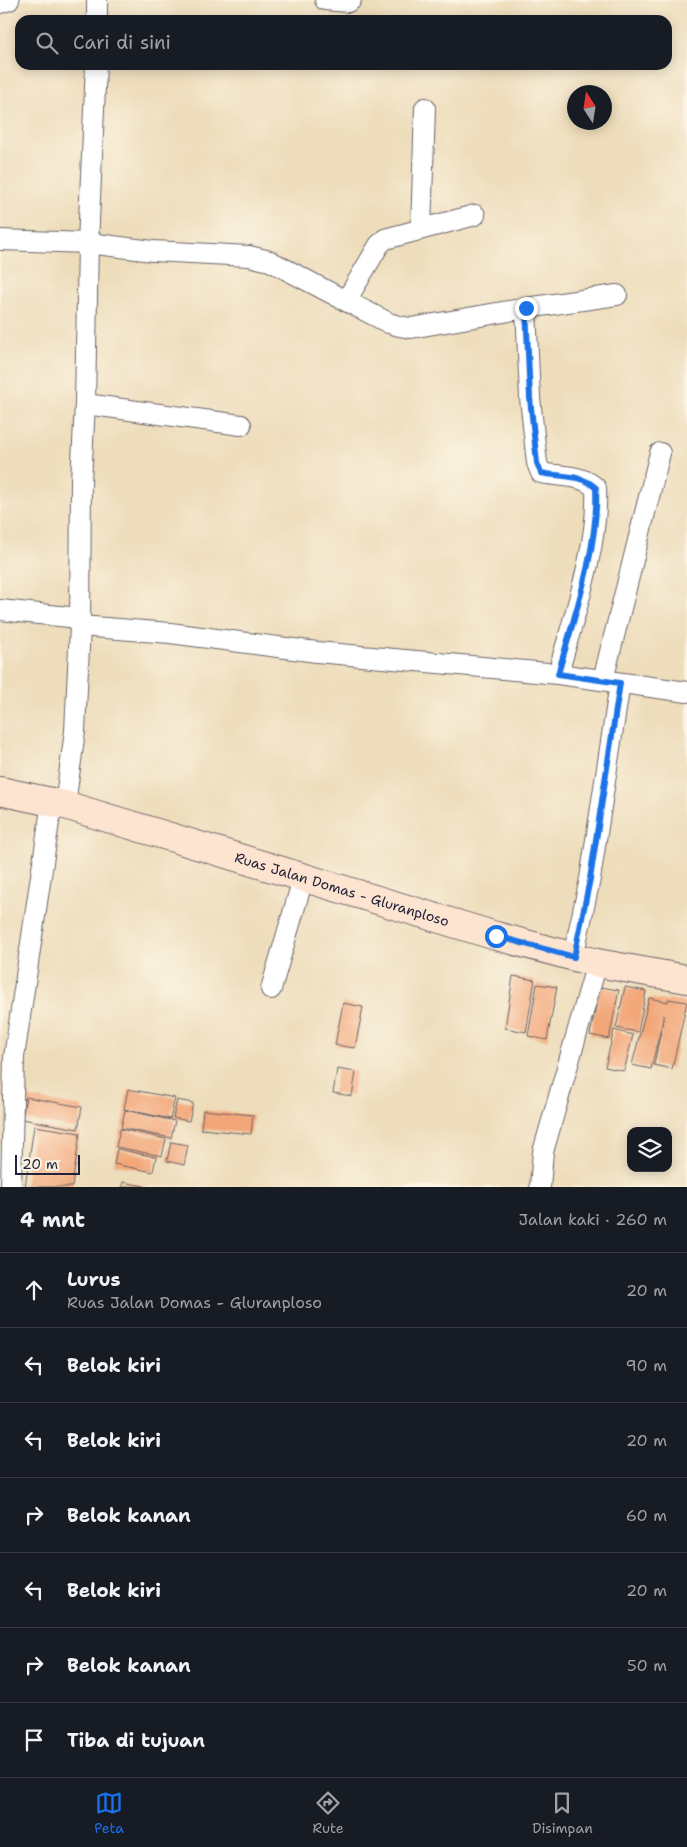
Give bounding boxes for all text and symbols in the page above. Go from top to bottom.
search box [15,15,672,70]
icon: search [33,29,61,57]
text: Cari di sini [73,30,171,55]
north arrow [567,85,612,130]
route end [515,297,538,320]
street label: Ruas Jalan Domas - Gluranploso [233,848,451,930]
route start [485,925,508,948]
map controls [627,1127,672,1172]
button: layers [627,1127,672,1172]
scale bar [15,1152,80,1175]
text: 20 m [22,1155,58,1173]
text: 4 mnt [20,1206,85,1234]
text: Jalan kaki · 260 m [519,1209,667,1230]
text: Lurus [67,1267,121,1292]
icon: ahead [20,1276,48,1304]
text: 20 m [626,1280,667,1301]
text: Ruas Jalan Domas - Gluranploso [67,1292,322,1313]
icon: left [20,1351,48,1379]
text: Belok kiri [67,1353,161,1378]
text: 90 m [626,1355,667,1376]
icon: left [20,1426,48,1454]
text: Belok kiri [67,1428,161,1453]
text: 20 m [626,1430,667,1451]
icon: right [20,1501,48,1529]
text: Belok kanan [67,1503,191,1528]
text: 60 m [626,1505,667,1526]
icon: left [20,1576,48,1604]
text: Belok kiri [67,1578,161,1603]
text: 20 m [626,1580,667,1601]
icon: right [20,1651,48,1679]
text: Belok kanan [67,1653,191,1678]
text: 50 m [627,1655,667,1676]
icon: arrive [20,1726,48,1754]
text: Tiba di tujuan [67,1728,205,1753]
tab: Peta [94,1789,124,1837]
tab: Rute [313,1789,344,1837]
tab: Disimpan [532,1789,593,1837]

